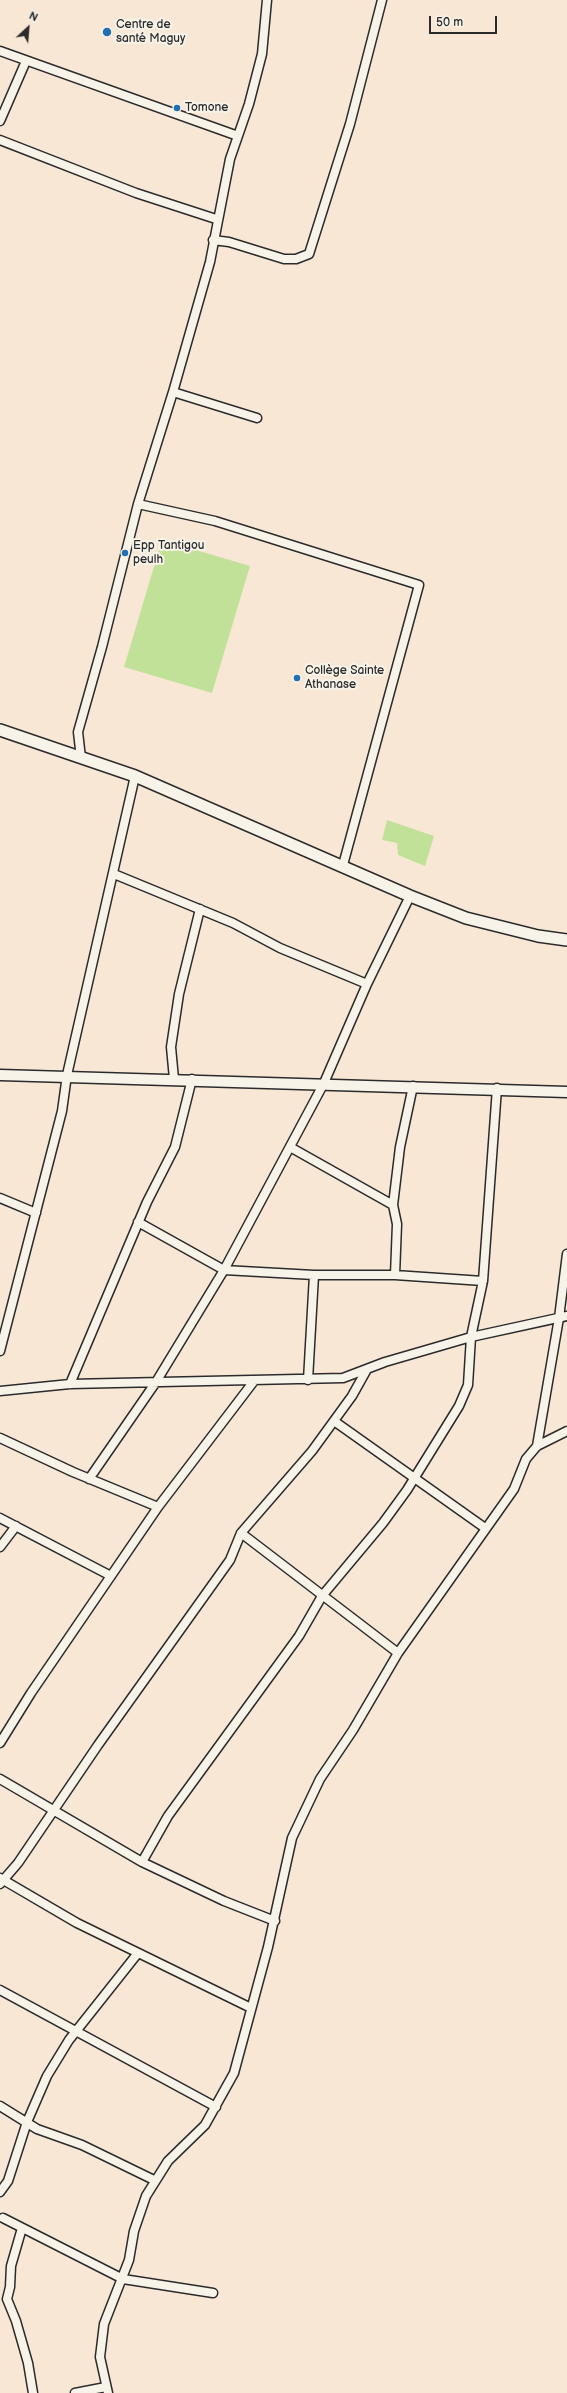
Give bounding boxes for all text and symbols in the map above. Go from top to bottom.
north arrow [8,8,48,48]
scale bar [431,8,499,34]
text: N [27,9,40,24]
text: 50 m [436,15,463,30]
place label: Centre de santé Maguy [116,18,185,46]
marker: Centre de santé Maguy [101,26,113,38]
place label: Tomone [185,101,228,115]
marker: Tomone [172,103,182,113]
place label: Epp Tantigou peulh [133,539,204,567]
marker: Epp Tantigou peulh [120,548,130,558]
place label: Collège Sainte Athanase [305,664,384,692]
marker: Collège Sainte Athanase [292,673,302,683]

